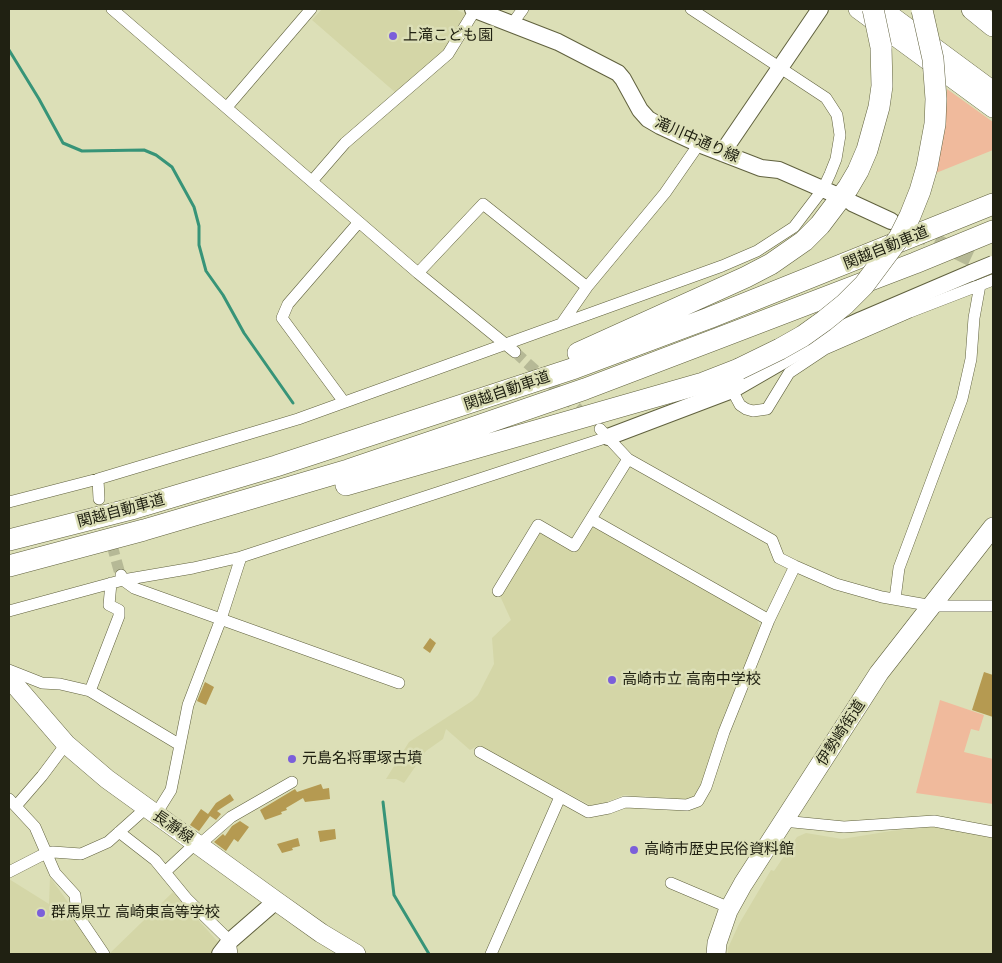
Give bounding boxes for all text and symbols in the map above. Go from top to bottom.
place label: 上滝こども園 [403,27,493,45]
marker: 上滝こども園 [387,30,399,42]
street label: 滝川中通り線 [652,113,742,167]
street label: 関越自動車道 [841,223,931,273]
street label: 関越自動車道 [462,368,552,414]
street label: 関越自動車道 [75,491,167,531]
place label: 高崎市立 高南中学校 [622,671,761,689]
marker: 高崎市立 高南中学校 [606,674,618,686]
street label: 伊勢崎街道 [813,697,869,769]
place label: 元島名将軍塚古墳 [302,750,422,768]
marker: 元島名将軍塚古墳 [286,753,298,765]
street label: 長瀞線 [149,807,197,847]
place label: 高崎市歴史民俗資料館 [644,841,794,859]
marker: 高崎市歴史民俗資料館 [628,844,640,856]
place label: 群馬県立 高崎東高等学校 [51,904,220,922]
marker: 群馬県立 高崎東高等学校 [35,907,47,919]

